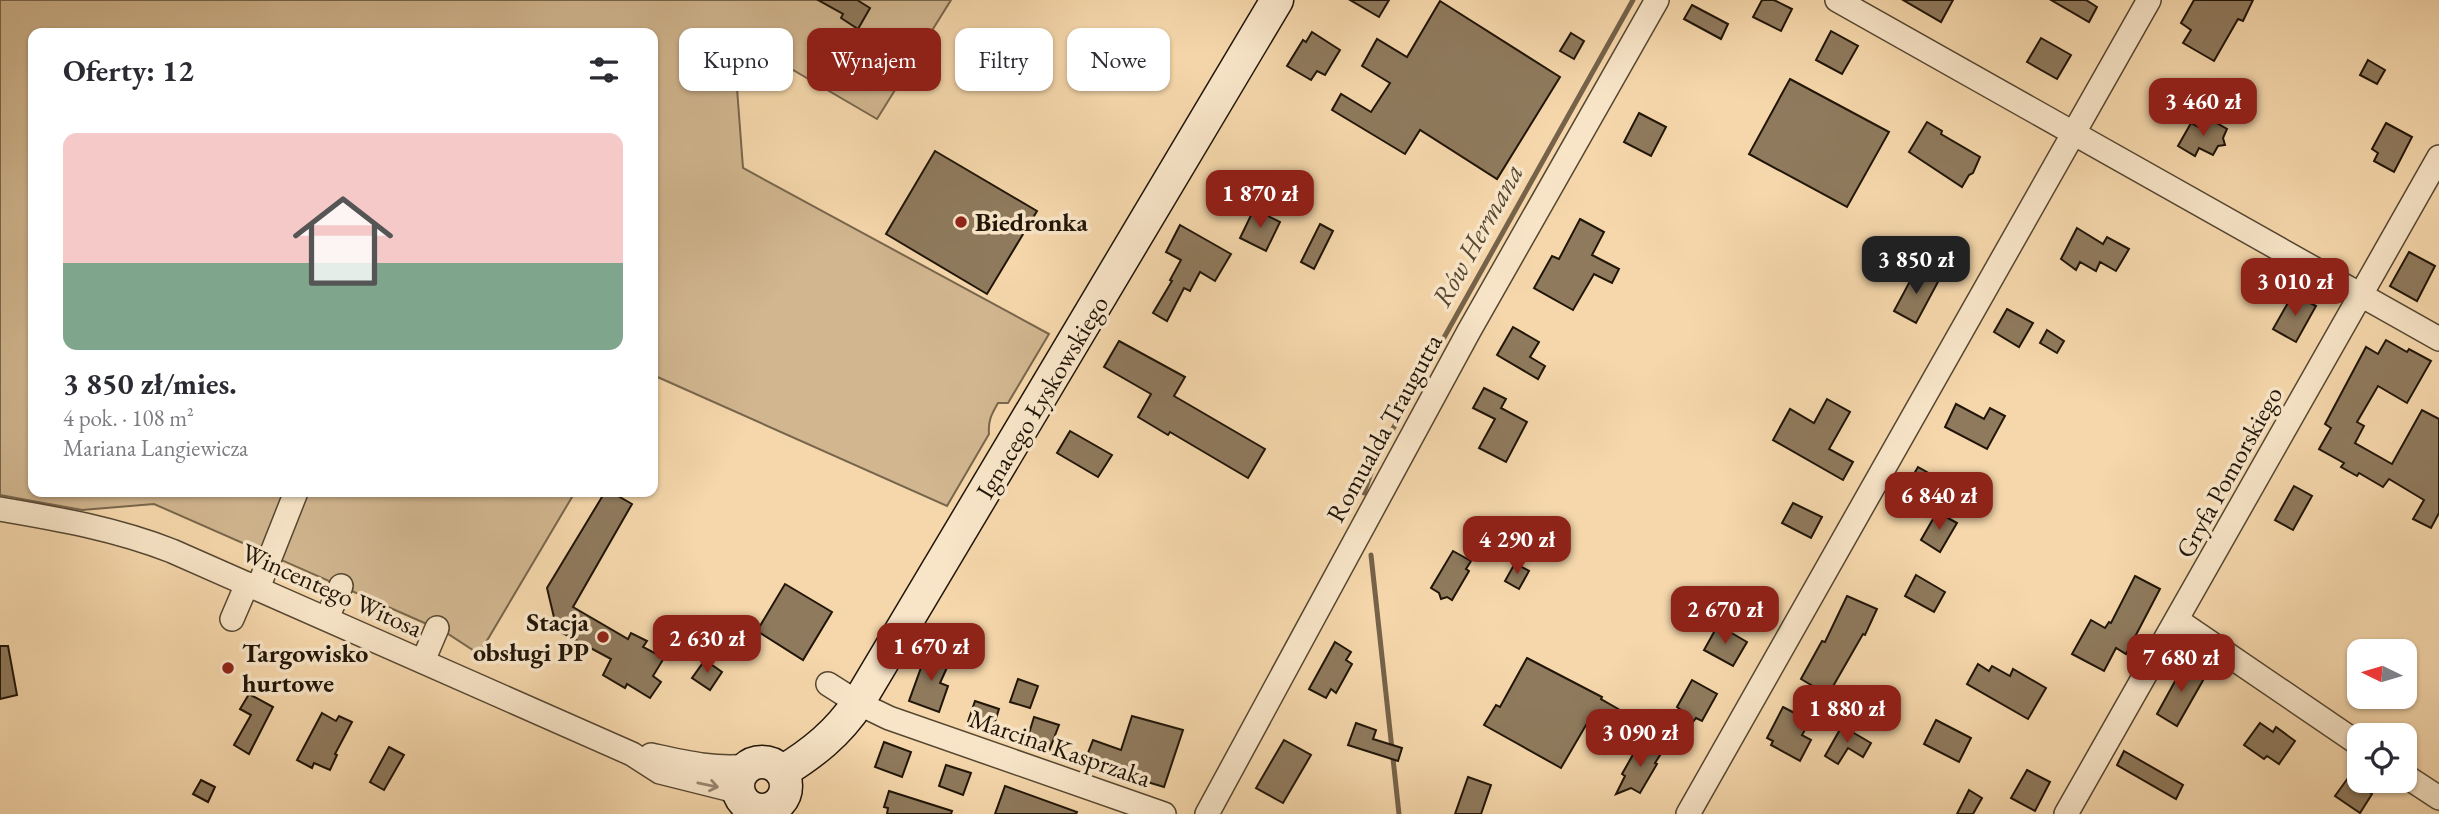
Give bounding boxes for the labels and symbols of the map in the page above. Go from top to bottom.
pin: 3 460 zł [2131,78,2275,138]
water label: Rów Hermana [1423,157,1531,313]
pin: 1 870 zł [1188,170,1332,230]
place label: Biedronka [975,205,1089,239]
marker: Biedronka [953,214,969,230]
pin: 3 850 zł [1844,236,1988,296]
pin: 3 010 zł [2223,258,2367,318]
street label: Ignacego Łyskowskiego [968,289,1116,505]
street label: Romualda Traugutta [1318,327,1450,528]
street label: Gryfa Pomorskiego [2168,380,2290,564]
pin: 6 840 zł [1867,472,2011,532]
pin: 4 290 zł [1445,516,1589,576]
street label: Wincentego Witosa [236,535,428,645]
pin: 2 670 zł [1653,586,1797,646]
place label: Stacja obsługi PP [473,605,590,669]
pin: 2 630 zł [635,616,779,675]
pin: 1 670 zł [859,624,1003,683]
marker: Stacja obsługi PP [595,629,611,645]
pin: 7 680 zł [2109,634,2253,694]
place label: Targowisko hurtowe [242,636,368,700]
north arrow [2347,639,2417,709]
marker: Targowisko hurtowe [220,660,236,676]
pin: 1 880 zł [1775,686,1919,745]
street label: Marcina Kasprzaka [965,701,1156,795]
pin: 3 090 zł [1568,710,1712,769]
one-way arrow [696,778,719,792]

